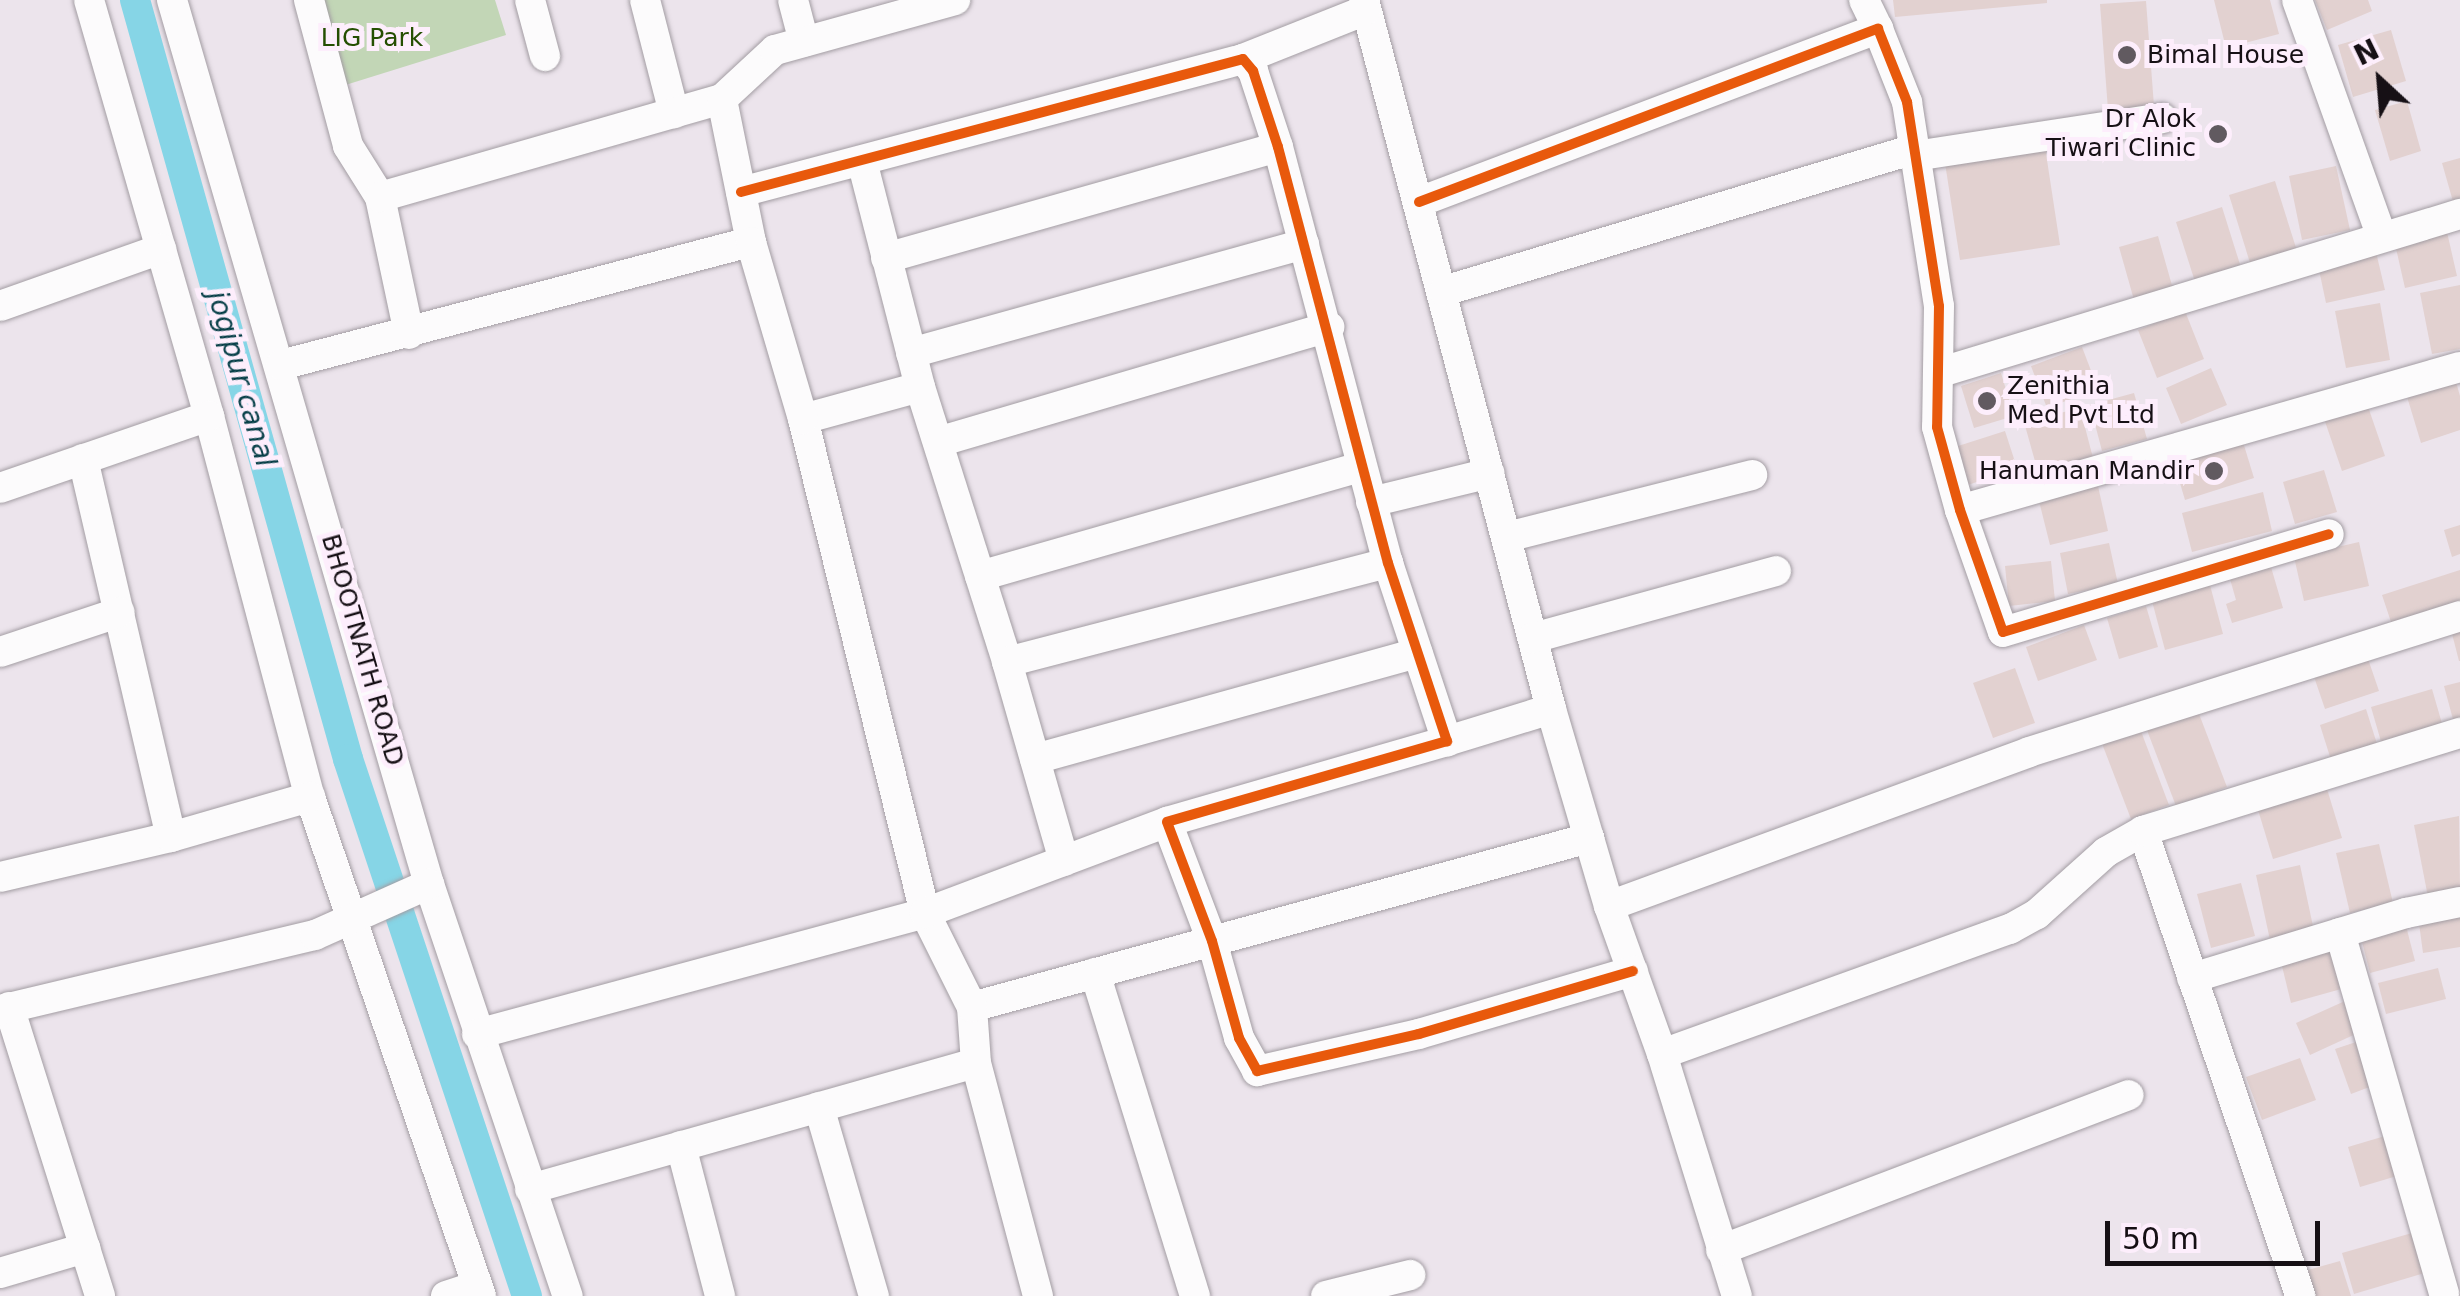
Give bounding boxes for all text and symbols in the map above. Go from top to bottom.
park label: LIG Park [321,23,423,53]
north arrow [2330,30,2430,130]
text: N [2349,33,2384,73]
place label: Bimal House [2147,40,2304,70]
marker: Bimal House [2116,44,2138,66]
place label: Dr Alok Tiwari Clinic [2046,105,2196,164]
marker: Dr Alok Tiwari Clinic [2205,121,2231,147]
water label: jogipur canal [200,287,282,471]
place label: Zenithia Med Pvt Ltd [2007,372,2155,431]
marker: Zenithia Med Pvt Ltd [1976,390,1998,412]
place label: Hanuman Mandir [1979,456,2194,486]
marker: Hanuman Mandir [2203,460,2225,482]
street label: BHOOTNATH ROAD [315,531,409,769]
scale bar [2110,1201,2325,1263]
text: 50 m [2122,1221,2199,1256]

